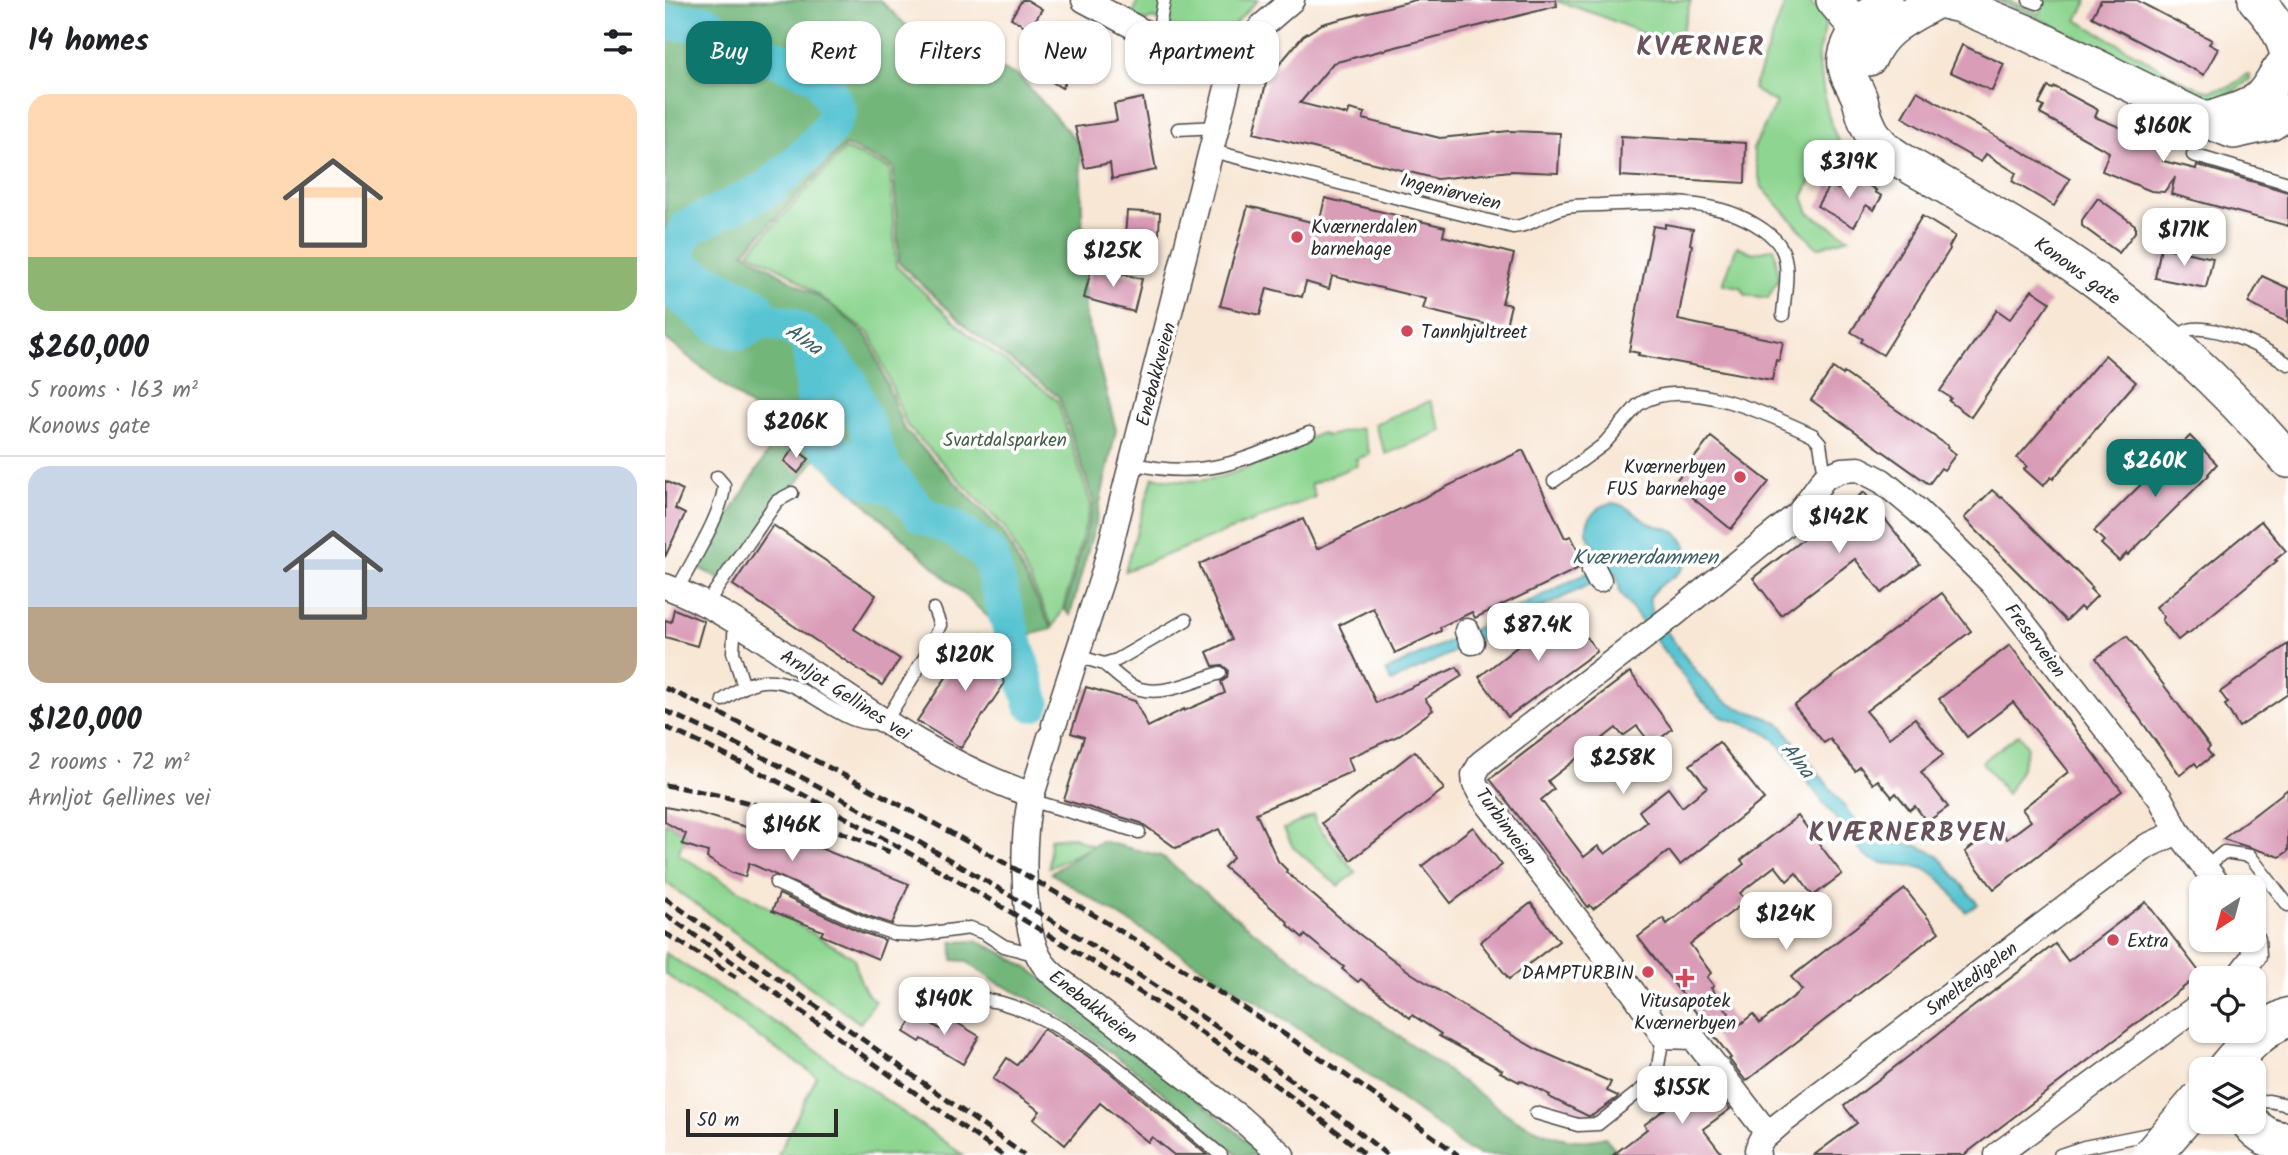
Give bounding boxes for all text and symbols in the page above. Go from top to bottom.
text: 14 homes [28,18,149,66]
chip: Buy [686,21,772,84]
chip: Rent [786,21,881,84]
chip: Filters [895,21,1005,84]
chip: New [1019,21,1111,84]
chip: Apartment [1125,21,1279,84]
icon: filters [599,23,637,61]
district label: KVÆRNER [1637,27,1765,69]
pin: $160K [2114,104,2212,164]
text: $160K [2134,109,2192,145]
icon: home [270,140,396,266]
pin: $319K [1800,140,1898,200]
text: $319K [1820,145,1878,181]
street label: Ingeniørveien [1397,166,1504,220]
pin: $171K [2135,208,2233,268]
place label: Kværnerdalen barnehage [1311,213,1417,265]
text: $171K [2158,213,2210,249]
marker: Kværnerdalen barnehage [1289,229,1305,245]
pin: $125K [1064,230,1162,289]
street label: Konows gate [2027,230,2127,314]
text: $125K [1083,234,1143,270]
water label: Alna [778,316,829,365]
place label: Tannhjultreet [1421,318,1528,348]
street label: Enebakkveien [1129,319,1185,430]
marker: Tannhjultreet [1399,323,1415,339]
text: $260,000 [28,325,149,373]
text: 5 rooms · 163 m² [28,373,198,409]
pin: $206K [747,400,845,460]
text: $206K [763,405,829,441]
text: Konows gate [28,409,150,445]
park label: Svartdalsparken [943,426,1067,456]
pin: $260K [2106,440,2204,499]
text: $260K [2122,444,2188,480]
place label: Kværnerbyen FUS barnehage [1606,453,1726,505]
marker: Kværnerbyen FUS barnehage [1732,469,1748,485]
pin: $142K [1790,496,1888,555]
text: $142K [1809,500,1869,536]
icon: home [270,512,396,638]
water label: Kværnerdammen [1572,542,1720,575]
street label: Freserveien [1996,597,2073,685]
pin: $87.4K [1481,604,1595,663]
text: $87.4K [1503,608,1573,644]
pin: $120K [916,634,1014,693]
text: $120K [935,638,995,674]
street label: Arnljot Gellines vei [774,642,917,750]
text: $120,000 [28,697,142,745]
water label: Alna [1772,735,1823,787]
pin: $258K [1574,736,1672,796]
text: $258K [1590,741,1656,777]
text: 2 rooms · 72 m² [28,745,190,781]
text: Arnljot Gellines vei [28,781,210,817]
street label: Turbinveien [1467,782,1544,872]
pin: $146K [743,804,841,863]
text: $146K [762,808,822,844]
district label: KVÆRNERBYEN [1809,813,2007,855]
north arrow [2189,875,2266,952]
map controls [2189,875,2266,1134]
pin: $124K [1737,892,1835,952]
text: $124K [1756,897,1816,933]
place label: Extra [2127,927,2169,957]
marker: Extra [2105,932,2121,948]
street label: Smeltedigelen [1920,935,2025,1024]
place label: DAMPTURBIN [1521,959,1634,989]
street label: Enebakkveien [1042,963,1144,1052]
marker: DAMPTURBIN [1640,964,1656,980]
button: locate [2189,966,2266,1043]
marker: Vitusapotek Kværnerbyen [1677,970,1693,986]
pin: $140K [895,978,993,1037]
text: $140K [915,982,973,1018]
place label: Vitusapotek Kværnerbyen [1634,987,1736,1039]
button: layers [2189,1057,2266,1134]
pin: $155K [1633,1066,1731,1126]
text: $155K [1653,1071,1711,1107]
scale bar [686,1106,838,1138]
text: 50 m [697,1106,739,1136]

